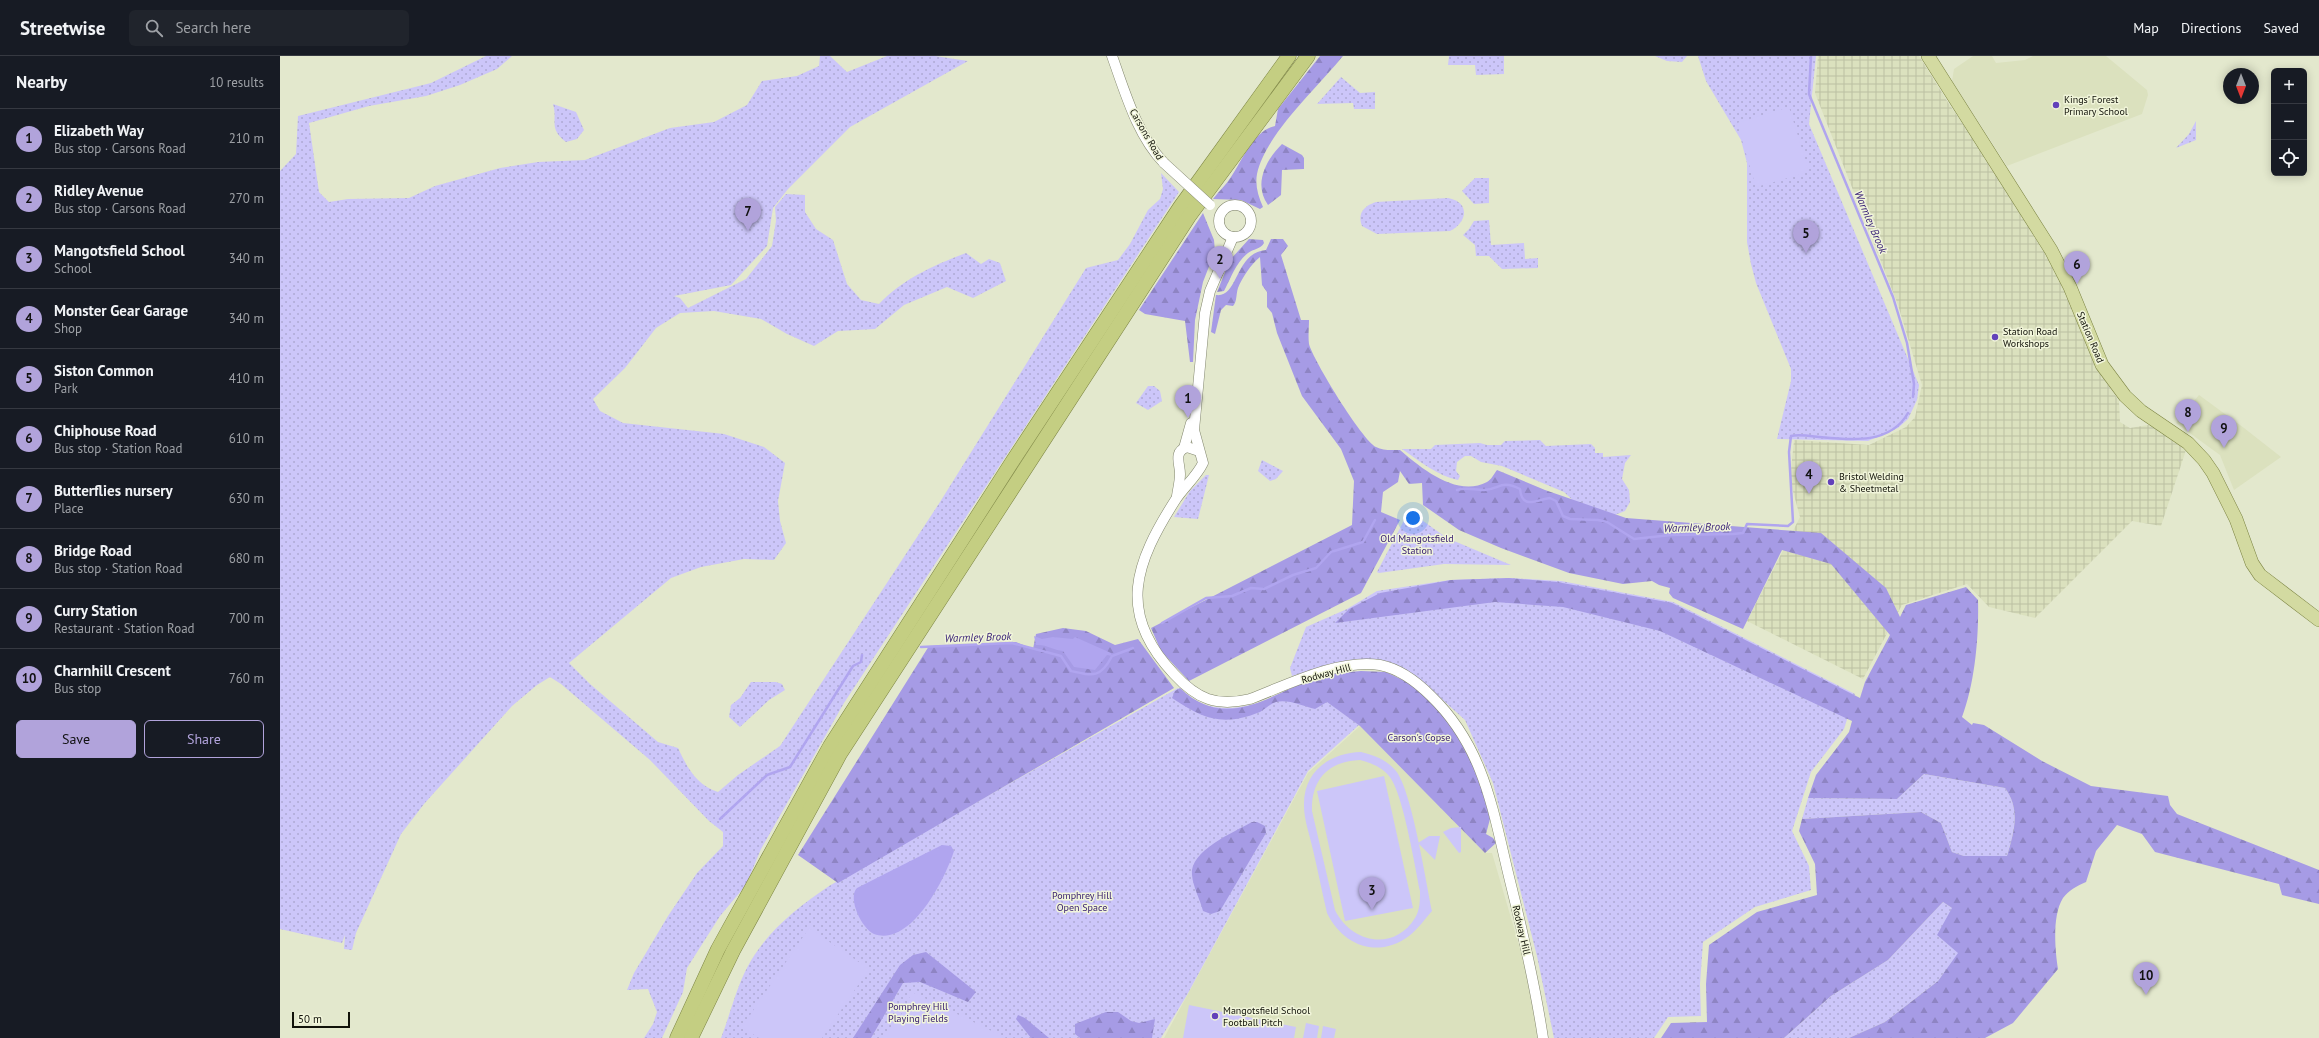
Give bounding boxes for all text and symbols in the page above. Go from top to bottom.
search box [129,10,409,46]
text: Streetwise [20,16,105,40]
icon: search [143,17,165,39]
text: Search here [175,18,251,37]
text: Map [2133,19,2159,37]
text: Directions [2181,19,2241,37]
text: Saved [2263,19,2299,37]
north arrow [2223,68,2259,104]
map controls [2271,68,2307,176]
button: + [2271,68,2307,104]
text: Nearby [16,71,67,93]
text: 10 results [209,74,264,91]
place label: Kings' Forest Primary School [2064,93,2128,118]
marker: Kings' Forest Primary School [2051,100,2061,110]
button: − [2271,104,2307,140]
street label: Carsons Road [1127,106,1166,162]
text: Elizabeth Way [54,121,144,140]
text: 1 [25,130,33,147]
text: 210 m [229,130,264,147]
text: Bus stop · Carsons Road [54,140,186,157]
button: locate [2271,140,2307,176]
text: Ridley Avenue [54,181,144,200]
water label: Warmley Brook [1851,188,1891,256]
text: 2 [25,190,33,207]
text: 270 m [229,190,264,207]
pin: 7 [735,198,761,231]
text: Bus stop · Carsons Road [54,200,186,217]
pin: 5 [1793,220,1819,253]
text: Mangotsfield School [54,241,185,260]
pin: 2 [1207,246,1233,279]
text: 3 [25,250,33,267]
text: 340 m [229,250,264,267]
pin: 6 [2064,251,2090,284]
text: School [54,260,92,277]
text: Monster Gear Garage [54,301,188,320]
text: 4 [25,310,33,327]
text: 340 m [229,310,264,327]
street label: Station Road [2074,310,2107,365]
text: Shop [54,320,82,337]
place label: Station Road Workshops [2003,325,2057,350]
marker: Station Road Workshops [1990,332,2000,342]
text: Siston Common [54,361,154,380]
text: 5 [25,370,33,387]
text: 410 m [229,370,264,387]
text: Park [54,380,78,397]
pin: 1 [1175,385,1201,418]
pin: 8 [2175,399,2201,432]
pin: 9 [2211,415,2237,448]
text: Chiphouse Road [54,421,157,440]
text: 6 [25,430,33,447]
text: 610 m [229,430,264,447]
text: Bus stop · Station Road [54,440,182,457]
pin: 4 [1796,461,1822,494]
place label: Bristol Welding & Sheetmetal [1839,470,1904,495]
marker: Bristol Welding & Sheetmetal [1826,477,1836,487]
text: Butterflies nursery [54,481,173,500]
text: 7 [25,490,33,507]
text: 630 m [229,490,264,507]
text: Place [54,500,84,517]
your location [1403,508,1423,528]
water label: Warmley Brook [1663,519,1732,535]
park label: Old Mangotsfield Station [1380,532,1454,557]
text: Bridge Road [54,541,132,560]
text: 8 [25,550,33,567]
text: 680 m [229,550,264,567]
text: Bus stop · Station Road [54,560,182,577]
text: Curry Station [54,601,137,620]
text: 9 [25,610,33,627]
text: 700 m [229,610,264,627]
text: Restaurant · Station Road [54,620,195,637]
water label: Warmley Brook [944,629,1013,645]
text: Charnhill Crescent [54,661,171,680]
street label: Rodway Hill [1300,661,1352,686]
text: 10 [22,670,36,687]
text: 760 m [229,670,264,687]
text: Bus stop [54,680,101,697]
button: Save [16,720,136,758]
button: Share [144,720,264,758]
park label: Carson's Copse [1388,731,1450,744]
pin: 3 [1359,877,1385,910]
park label: Pomphrey Hill Open Space [1052,889,1112,914]
street label: Rodway Hill [1509,904,1534,956]
pin: 10 [2133,962,2159,995]
park label: Pomphrey Hill Playing Fields [888,1000,948,1025]
place label: Mangotsfield School Football Pitch [1223,1004,1310,1029]
scale bar [292,1010,350,1029]
marker: Mangotsfield School Football Pitch [1210,1011,1220,1021]
text: 50 m [298,1012,322,1026]

